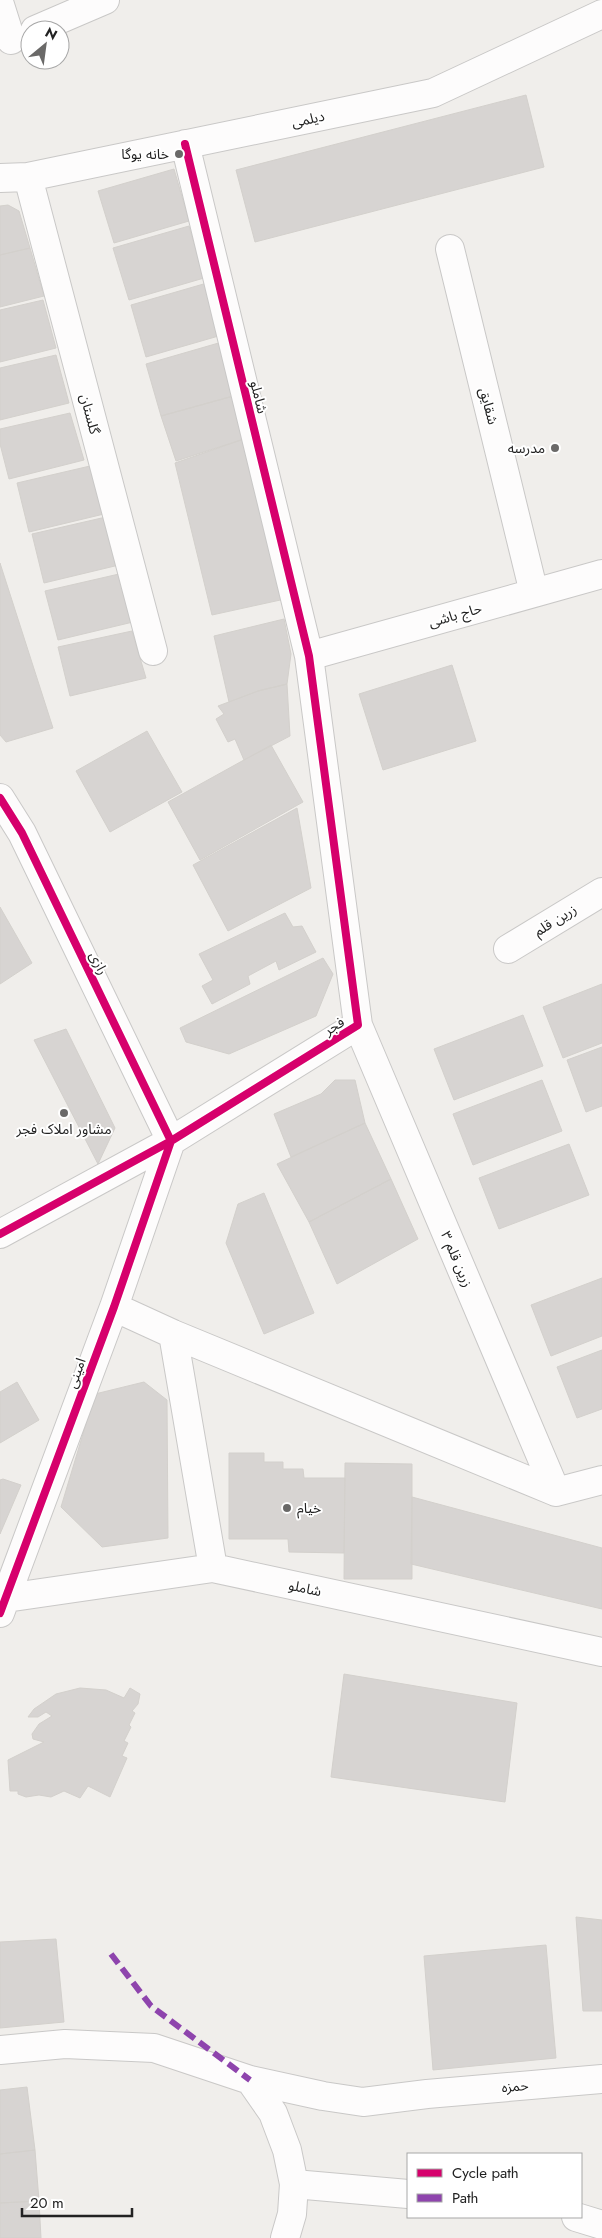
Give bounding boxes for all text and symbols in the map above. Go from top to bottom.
north arrow [20,20,70,70]
text: N [42,22,61,45]
street label: دیلمی [290,106,327,132]
place label: خانه یوگا [121,144,169,164]
marker: خانه یوگا [173,148,185,160]
street label: شاملو [245,378,273,416]
street label: شقایق [475,385,503,427]
street label: گلستان [75,392,105,437]
place label: مدرسه [508,438,545,458]
marker: مدرسه [549,442,561,454]
street label: حاج باشی [426,598,484,633]
street label: زرین قلم [530,899,581,942]
street label: رازی [85,948,113,978]
street label: فجر [319,1012,348,1041]
marker: مشاور املاک فجر [58,1107,70,1119]
place label: مشاور املاک فجر [15,1119,112,1139]
street label: زرین قلم ۳ [435,1228,478,1290]
street label: امینی [61,1355,91,1391]
place label: خیام [297,1498,321,1519]
marker: خیام [281,1502,293,1514]
street label: شاملو [287,1575,323,1601]
street label: حمزه [501,2075,529,2097]
legend [407,2153,582,2218]
text: Cycle path [452,2162,519,2184]
scale bar [22,2186,132,2218]
text: Path [452,2187,478,2209]
text: 20 m [30,2192,64,2214]

